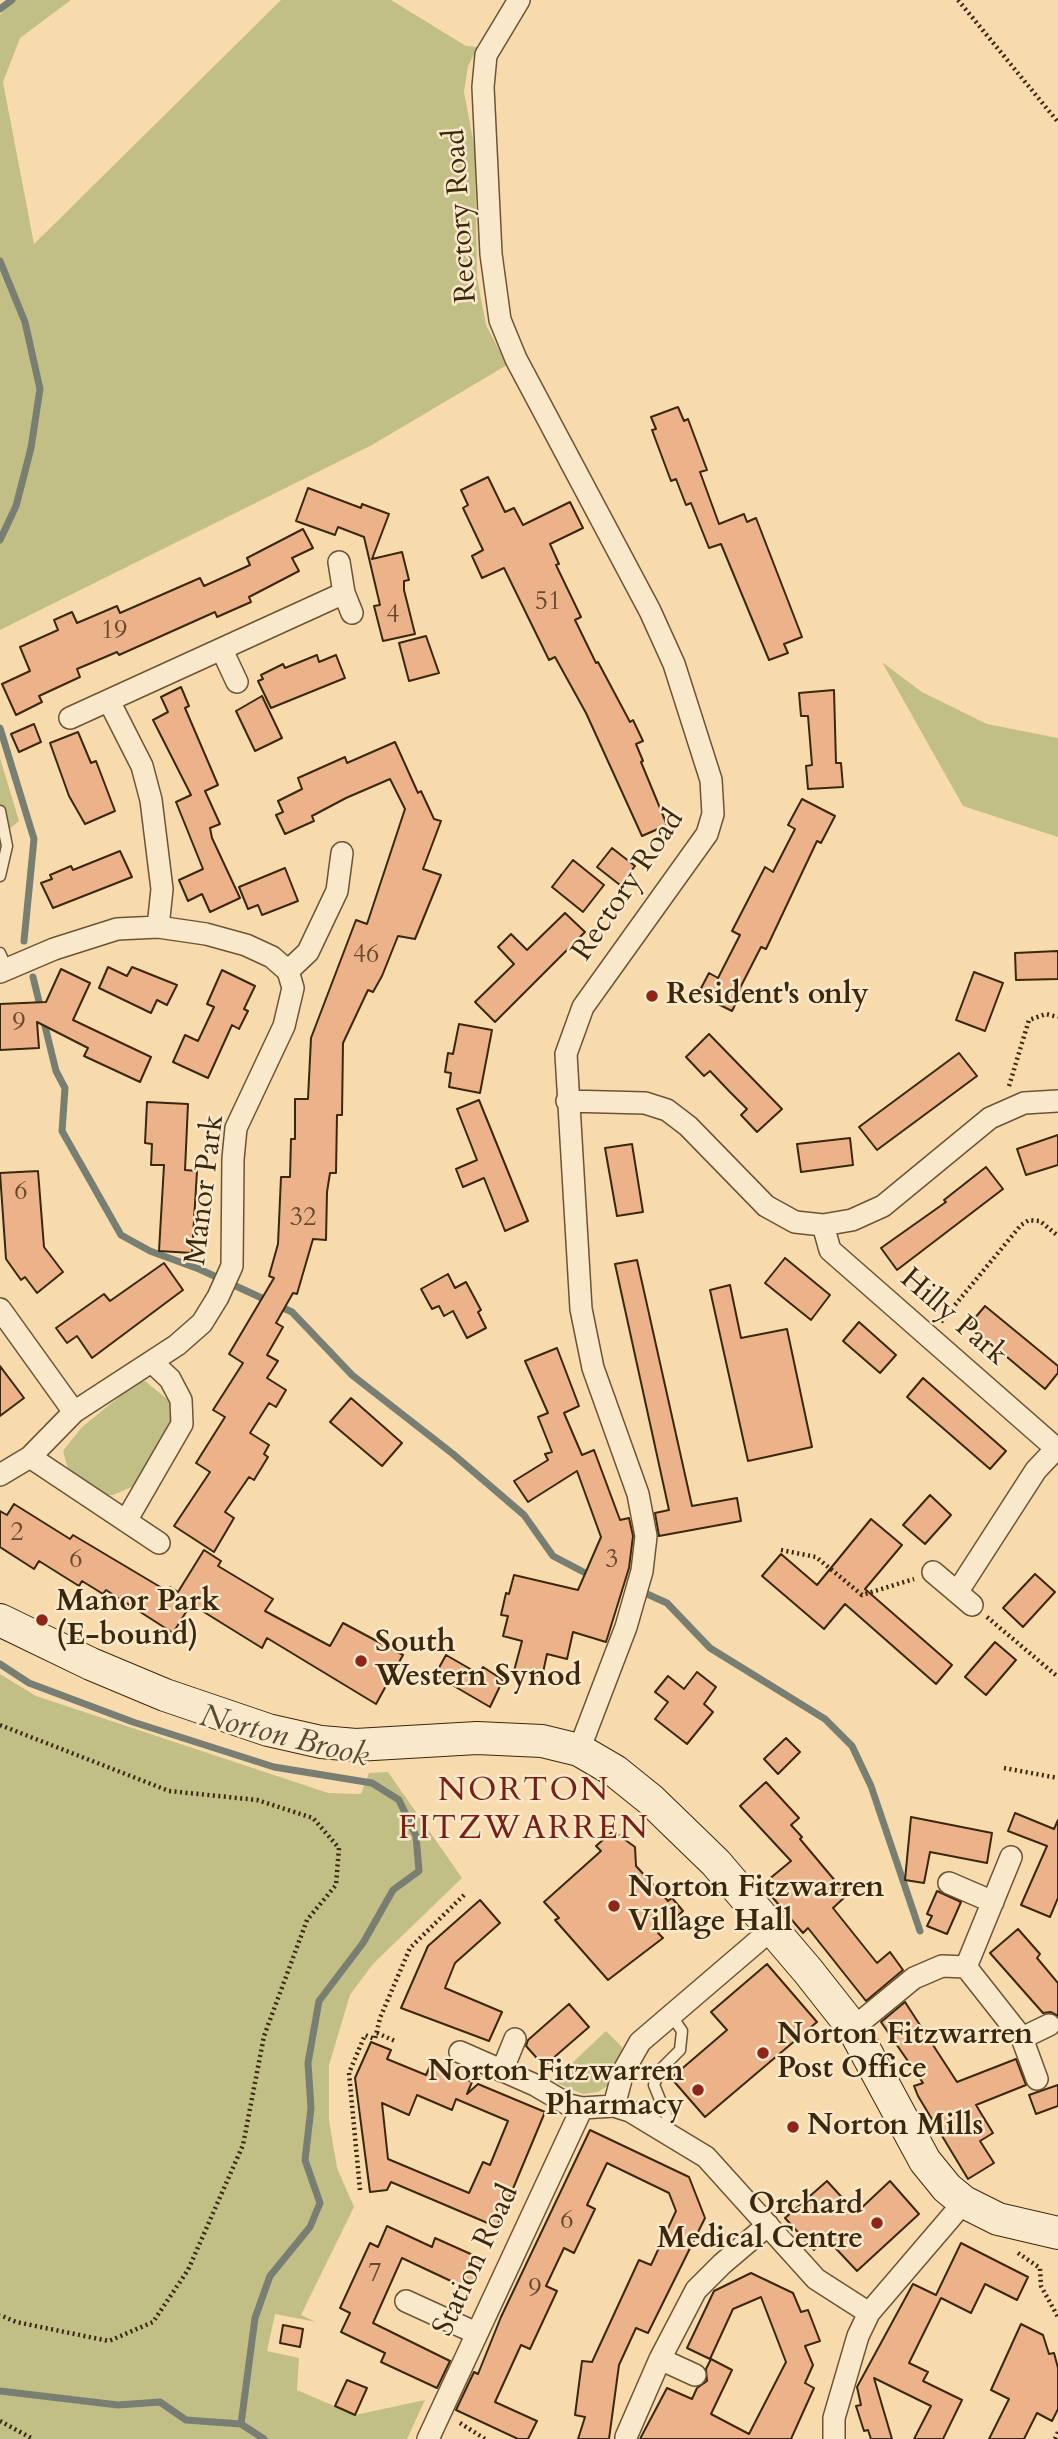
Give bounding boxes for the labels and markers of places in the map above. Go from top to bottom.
place label: Resident's only [666,978,869,1014]
marker: Resident's only [644,988,660,1004]
place label: Manor Park (E-bound) [56,1585,220,1656]
marker: Manor Park (E-bound) [34,1612,50,1628]
place label: South Western Synod [375,1626,582,1696]
marker: South Western Synod [353,1653,369,1669]
place label: Norton Fitzwarren Village Hall [628,1871,884,1941]
marker: Norton Fitzwarren Village Hall [606,1898,622,1914]
place label: Norton Fitzwarren Post Office [777,2018,1033,2088]
marker: Norton Fitzwarren Post Office [755,2045,771,2061]
place label: Norton Fitzwarren Pharmacy [428,2055,684,2126]
marker: Norton Fitzwarren Pharmacy [690,2082,706,2098]
place label: Norton Mills [807,2109,984,2145]
marker: Norton Mills [785,2119,801,2135]
place label: Orchard Medical Centre [657,2188,863,2258]
marker: Orchard Medical Centre [869,2215,885,2231]

